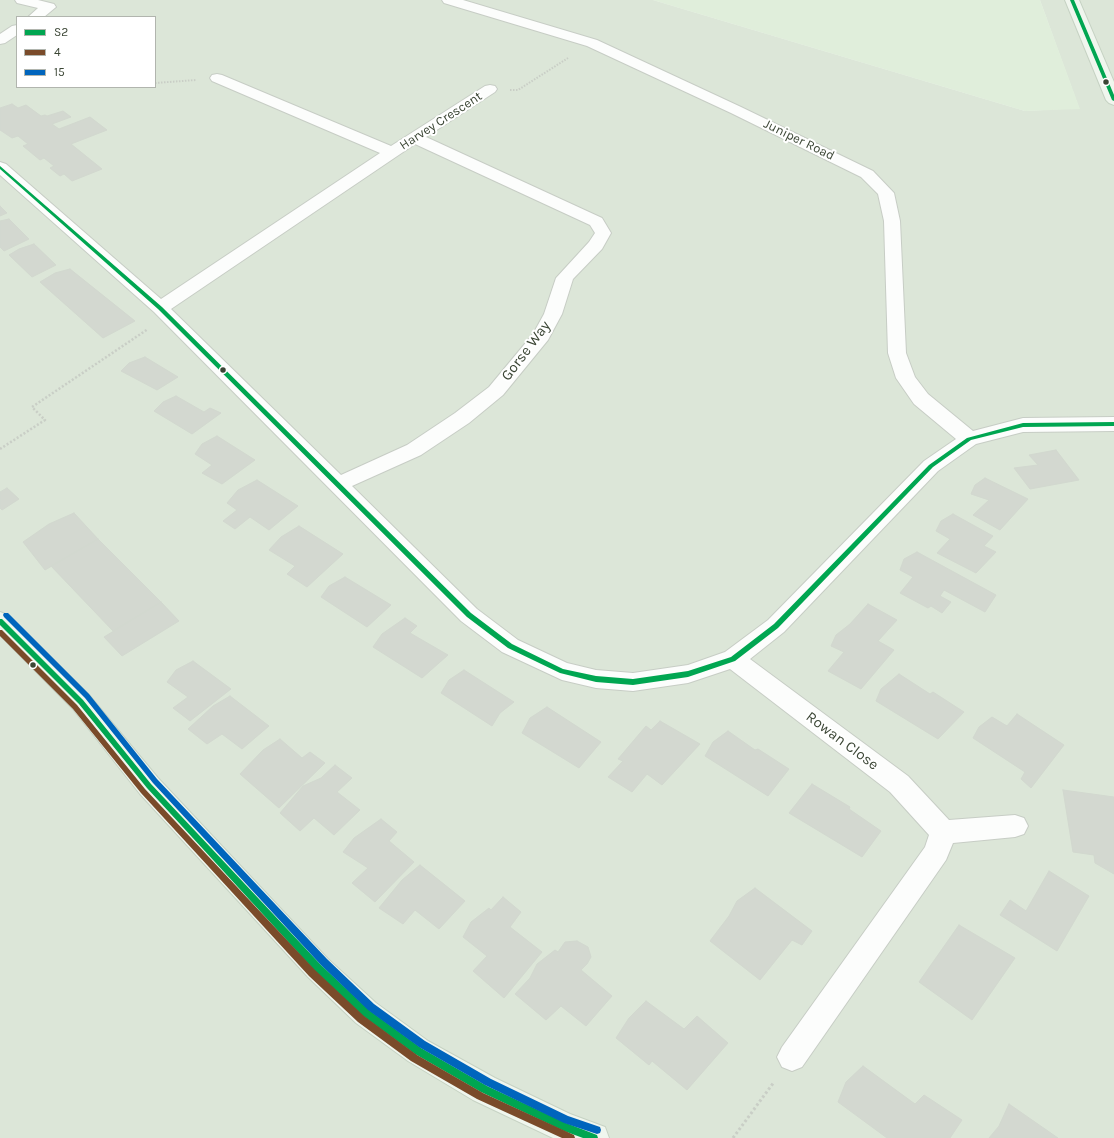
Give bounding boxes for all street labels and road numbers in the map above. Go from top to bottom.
street label: Harvey Crescent [397,89,485,153]
street label: Juniper Road [761,116,837,164]
street label: Gorse Way [498,317,554,385]
street label: Rowan Close [802,708,882,774]

